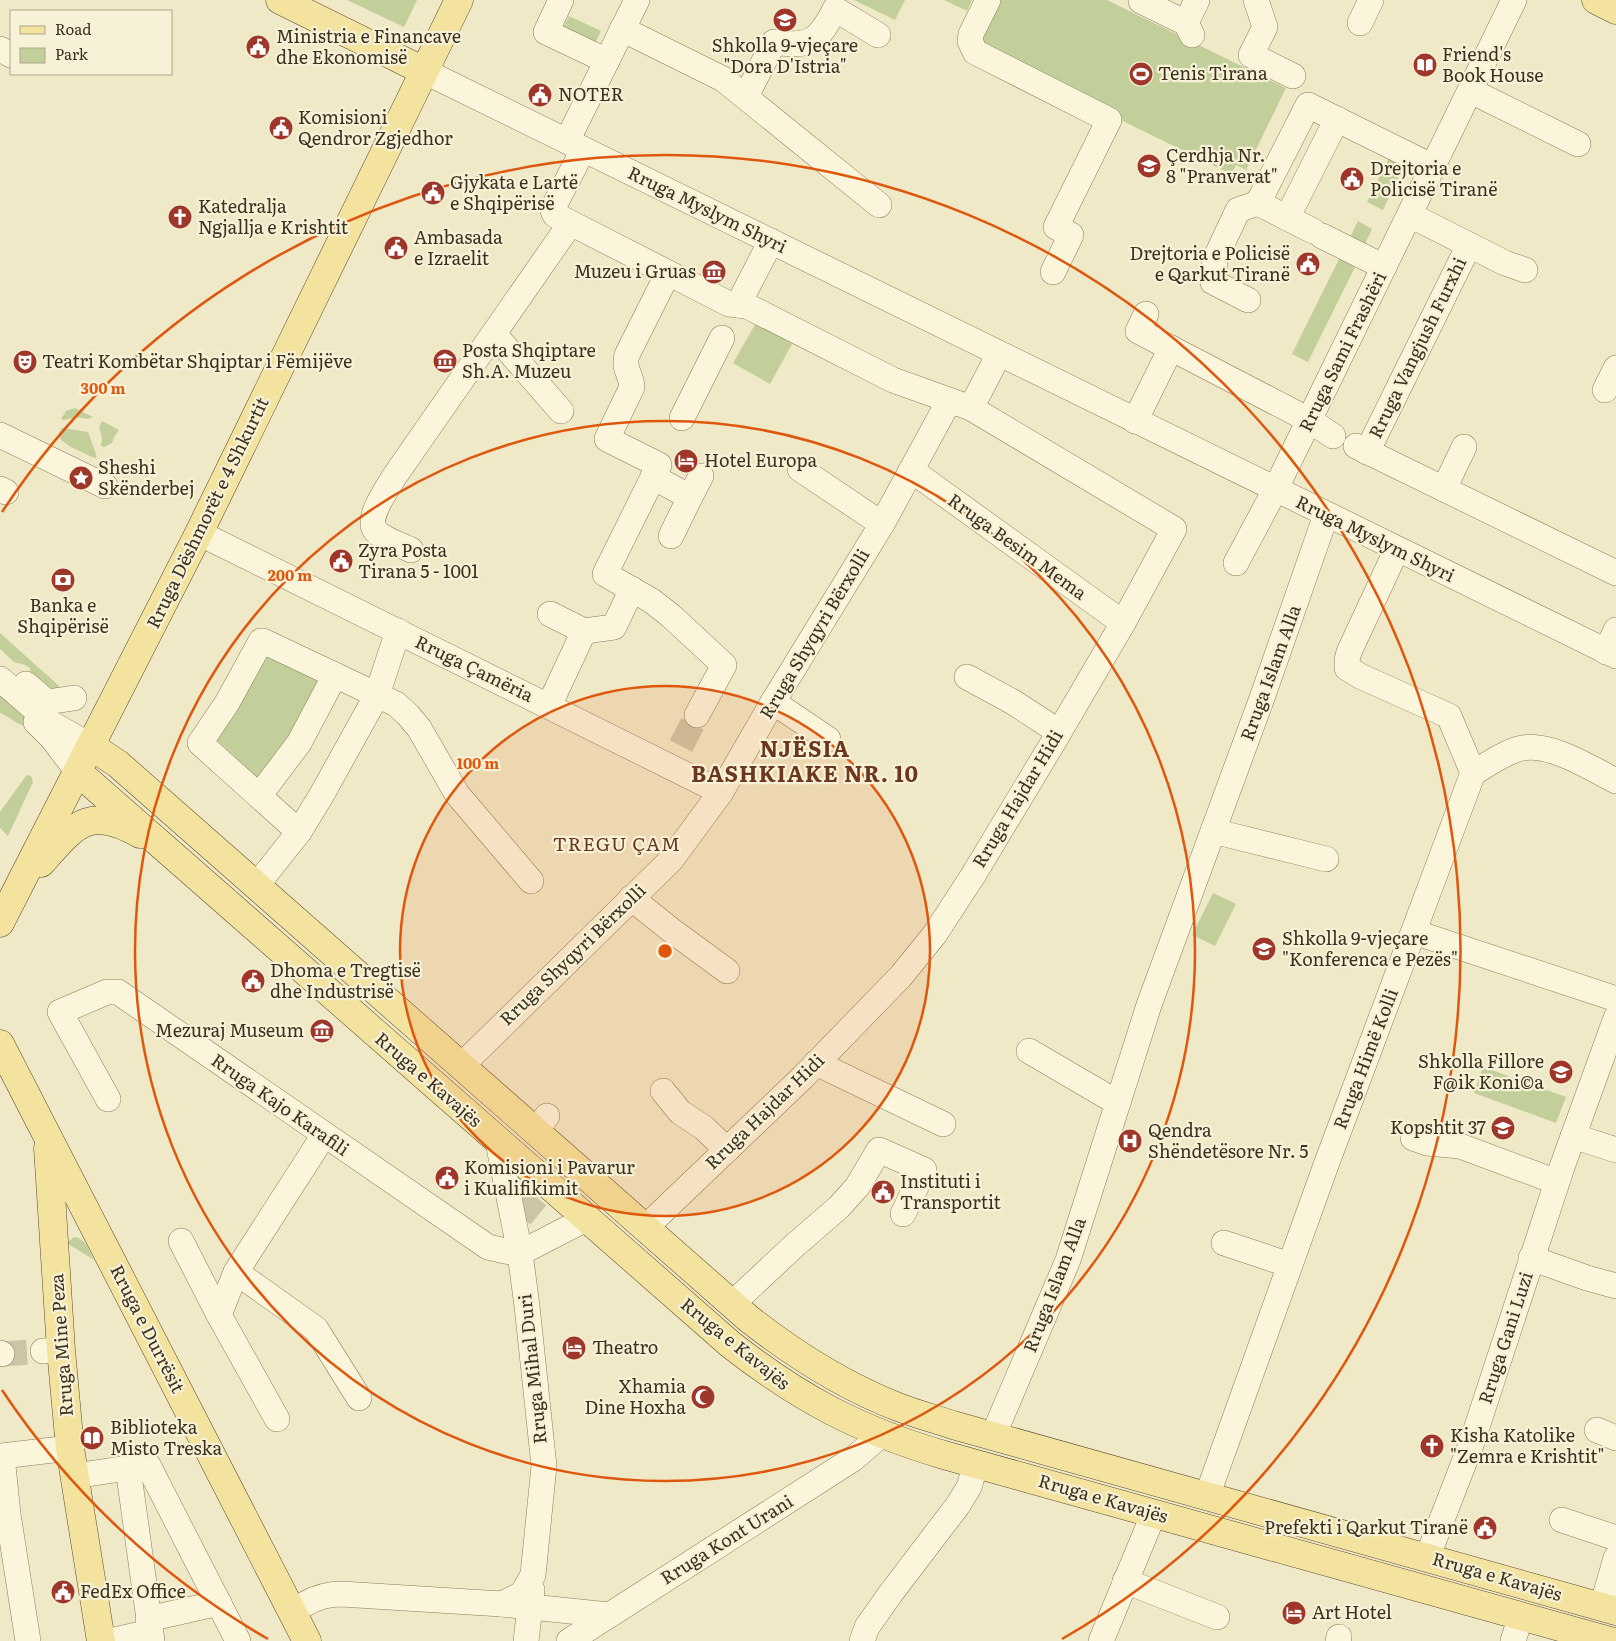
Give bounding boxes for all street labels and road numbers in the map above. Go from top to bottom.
street label: Rruga Myslym Shyri [624,158,792,259]
street label: Rruga Vangjush Furxhi [1361,252,1472,443]
street label: Rruga Sami Frashëri [1291,267,1392,436]
street label: Rruga Dëshmorët e 4 Shkurtit [139,391,275,633]
street label: Rruga Besim Mema [943,486,1093,606]
street label: Rruga Myslym Shyri [1292,487,1460,588]
street label: Rruga Shyqyri Bërxolli [752,543,875,723]
street label: Rruga Islam Alla [1232,600,1307,744]
street label: Rruga Çamëria [411,627,539,708]
street label: Rruga Hajdar Hidi [965,724,1069,872]
street label: Rruga Shyqyri Bërxolli [493,877,651,1031]
street label: Rruga Himë Kolli [1325,984,1404,1133]
street label: Rruga e Kavajës [370,1025,488,1133]
street label: Rruga Kajo Karafili [206,1046,355,1162]
street label: Rruga Hajdar Hidi [698,1047,830,1175]
street label: Rruga Islam Alla [1015,1213,1092,1356]
street label: Rruga e Durrësit [104,1259,193,1398]
street label: Rruga Gani Luzi [1470,1268,1539,1407]
street label: Rruga Mine Peza [42,1272,79,1417]
street label: Rruga e Kavajës [675,1290,796,1395]
street label: Rruga Mihal Duri [510,1293,553,1446]
street label: Rruga e Kavajës [1035,1466,1171,1529]
street label: Rruga Kont Urani [655,1487,798,1590]
street label: Rruga e Kavajës [1429,1544,1565,1607]

